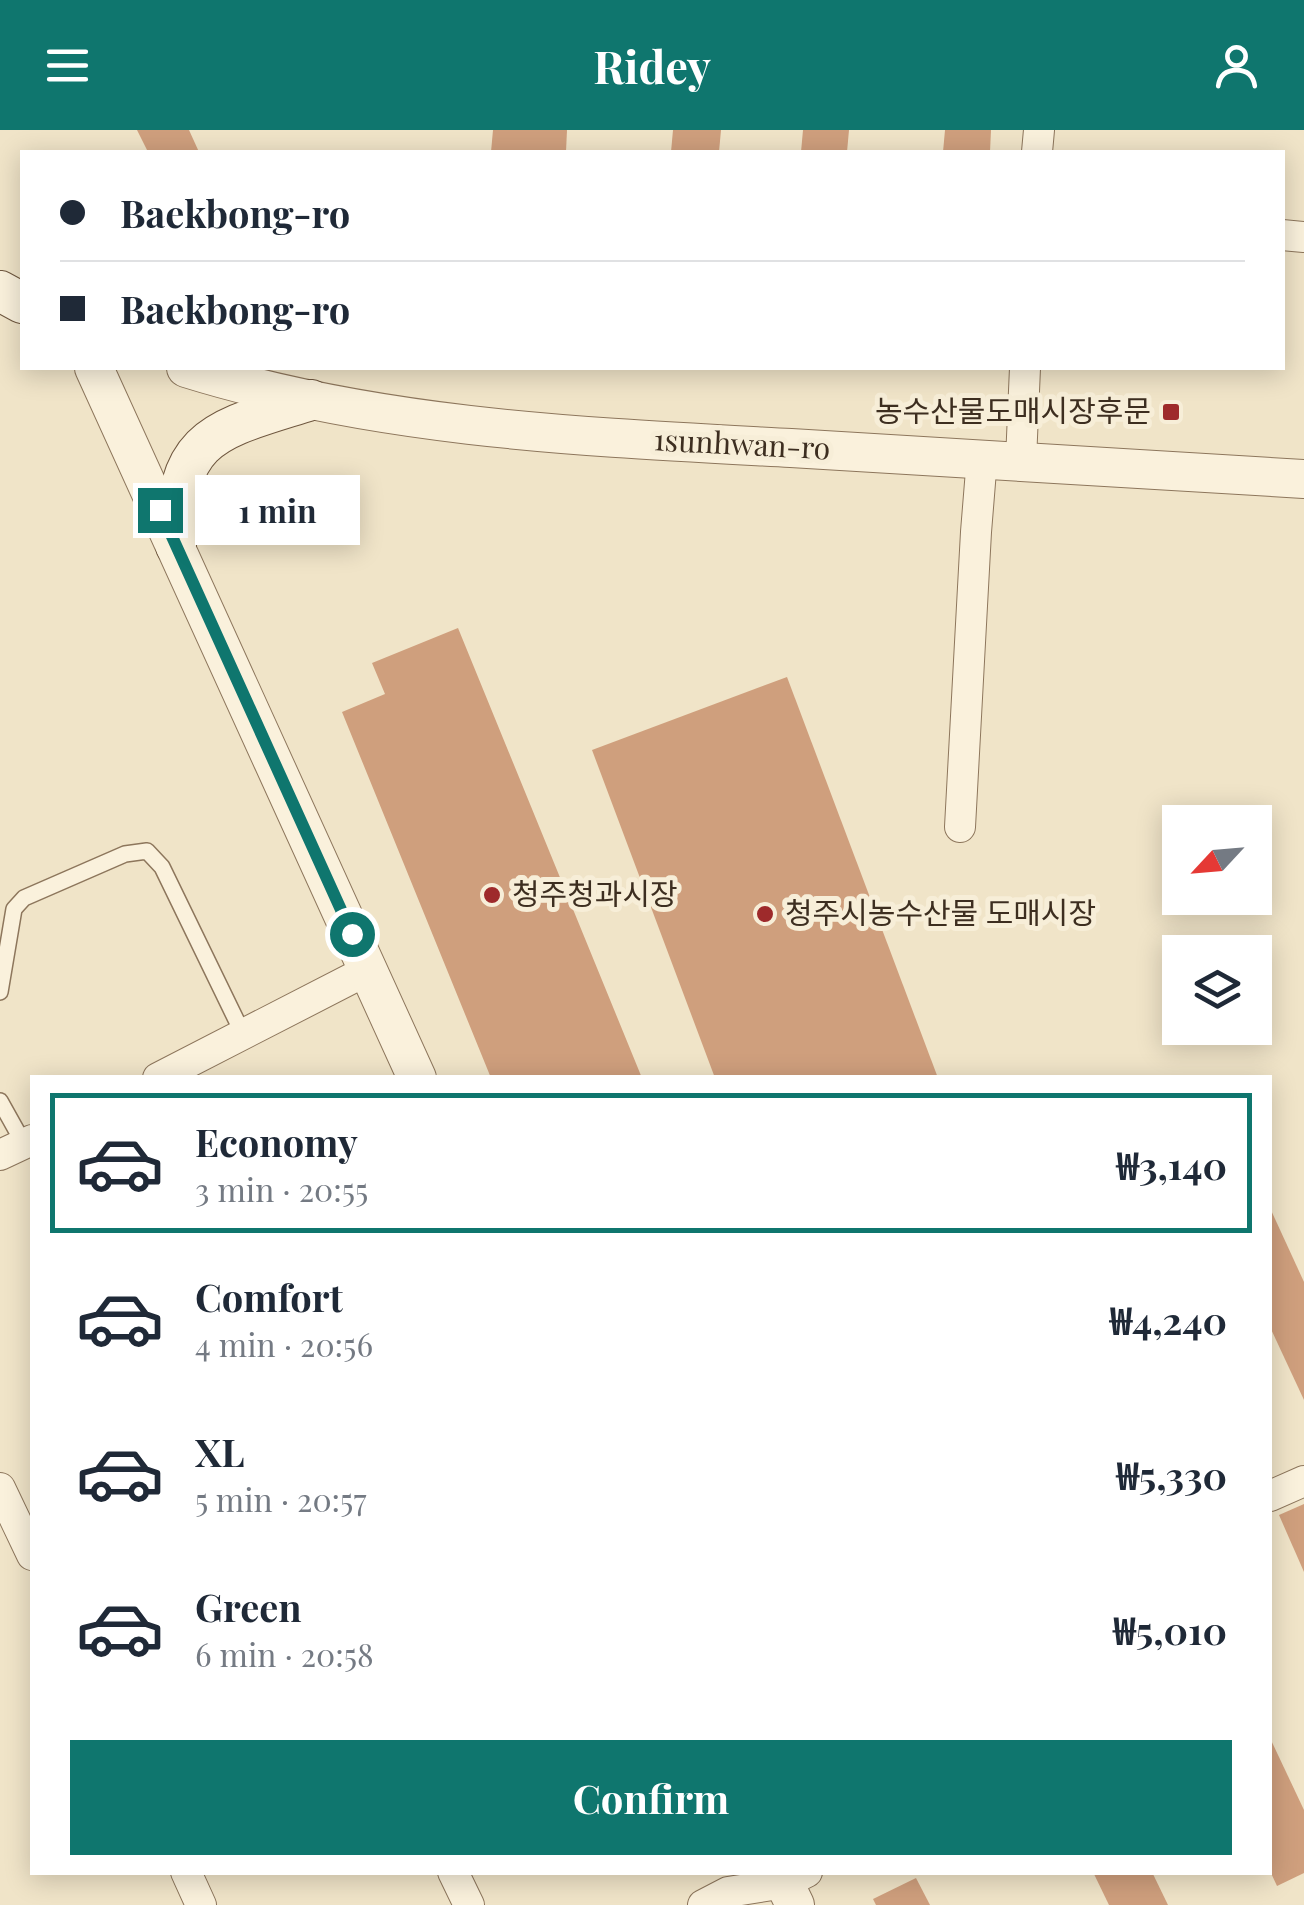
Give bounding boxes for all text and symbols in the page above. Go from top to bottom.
text: Ridey [593,35,711,95]
icon: menu [40,38,95,93]
icon: person [1209,38,1264,93]
text: Baekbong-ro [120,187,350,238]
text: Baekbong-ro [120,283,350,334]
place label: 농수산물도매시장후문 [875,390,1151,430]
marker: 농수산물도매시장후문 [1160,401,1182,423]
street label: 1sunhwan-ro [653,418,831,468]
callout: 1 min [195,475,360,545]
route end [138,488,183,533]
text: 1 min [238,488,317,531]
north arrow [1162,805,1272,915]
map controls [1162,805,1272,1045]
place label: 청주청과시장 [512,873,678,913]
marker: 청주청과시장 [481,884,503,906]
place label: 청주시농수산물 도매시장 [785,892,1096,932]
marker: 청주시농수산물 도매시장 [754,903,776,925]
route start [330,912,375,957]
button: layers [1162,935,1272,1045]
text: Economy [195,1116,358,1167]
icon: car [75,1118,165,1208]
text: ₩3,140 [1117,1139,1227,1190]
text: 3 min · 20:55 [195,1167,368,1210]
text: Comfort [195,1271,343,1322]
icon: car [75,1273,165,1363]
text: ₩4,240 [1110,1294,1227,1345]
text: 4 min · 20:56 [195,1322,373,1365]
text: XL [195,1426,244,1477]
icon: car [75,1428,165,1518]
text: ₩5,330 [1116,1449,1227,1500]
text: 5 min · 20:57 [195,1477,366,1520]
text: Green [195,1581,302,1632]
icon: car [75,1583,165,1673]
text: ₩5,010 [1113,1604,1227,1655]
text: 6 min · 20:58 [195,1632,374,1675]
button: Confirm [70,1740,1232,1855]

